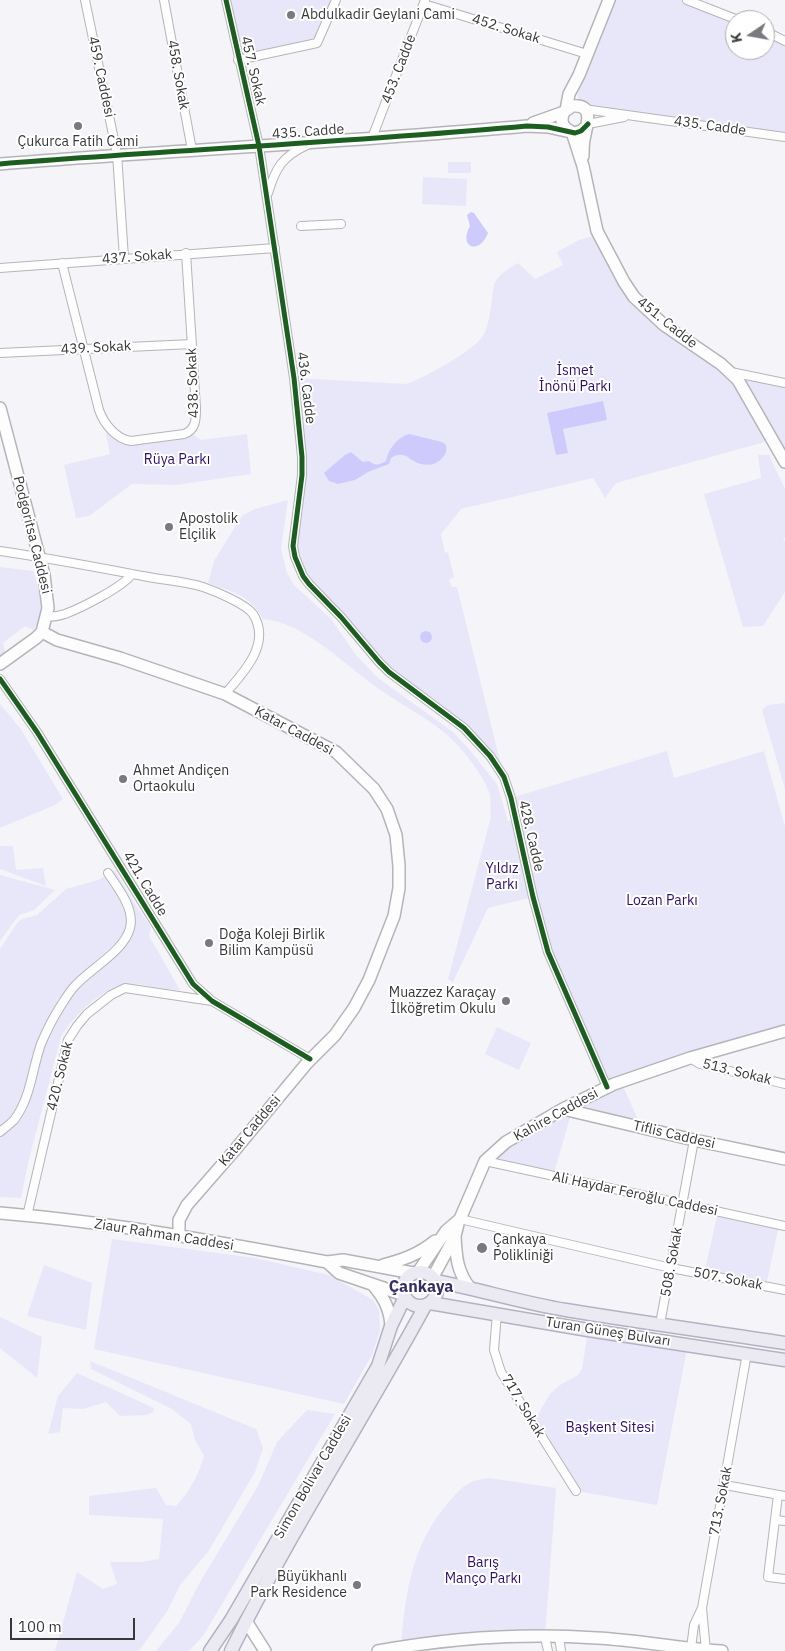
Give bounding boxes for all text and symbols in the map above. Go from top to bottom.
place label: Abdulkadir Geylani Cami [301,7,455,23]
marker: Abdulkadir Geylani Cami [285,9,297,21]
north arrow [725,10,775,60]
street label: 452. Sokak [470,11,542,47]
text: K [726,31,746,45]
street label: 453. Cadde [378,32,420,106]
street label: 459. Caddesi [84,35,118,119]
street label: 457. Sokak [237,35,269,107]
street label: 458. Sokak [164,39,192,111]
street label: 435. Cadde [673,113,747,139]
marker: Çukurca Fatih Cami [72,120,84,132]
street label: 435. Cadde [271,121,345,143]
place label: Çukurca Fatih Cami [17,134,139,150]
street label: 437. Sokak [101,246,173,268]
street label: 451. Cadde [634,294,700,352]
street label: 439. Sokak [60,338,132,358]
street label: 438. Sokak [183,348,203,418]
street label: 436. Cadde [293,351,319,425]
park label: İsmet İnönü Parkı [539,363,611,396]
park label: Rüya Parkı [144,452,210,468]
street label: Podgoritsa Caddesi [9,474,55,596]
place label: Apostolik Elçilik [179,511,238,544]
marker: Apostolik Elçilik [163,521,175,533]
street label: Katar Caddesi [251,703,337,759]
place label: Ahmet Andiçen Ortaokulu [133,763,229,796]
marker: Ahmet Andiçen Ortaokulu [117,773,129,785]
street label: 428. Cadde [515,799,547,873]
street label: 421. Cadde [119,849,171,919]
park label: Yıldız Parkı [485,861,519,894]
park label: Lozan Parkı [626,893,698,909]
place label: Doğa Koleji Birlik Bilim Kampüsü [219,927,325,960]
marker: Doğa Koleji Birlik Bilim Kampüsü [203,937,215,949]
place label: Muazzez Karaçay İlköğretim Okulu [389,985,496,1018]
marker: Muazzez Karaçay İlköğretim Okulu [500,995,512,1007]
street label: 420. Sokak [43,1040,77,1112]
street label: 513. Sokak [701,1055,773,1089]
street label: Kahire Caddesi [511,1085,601,1145]
street label: Katar Caddesi [215,1092,285,1170]
street label: Tiflis Caddesi [631,1117,717,1153]
street label: Ali Haydar Feroğlu Caddesi [551,1168,719,1220]
street label: Ziaur Rahman Caddesi [93,1216,235,1254]
street label: 508. Sokak [658,1226,686,1298]
place label: Çankaya Polikliniği [493,1232,553,1264]
marker: Çankaya Polikliniği [475,1241,489,1255]
street label: 507. Sokak [692,1264,764,1294]
district label: Çankaya [389,1277,453,1297]
street label: Turan Güneş Bulvarı [544,1314,672,1350]
street label: 717. Sokak [498,1371,548,1441]
street label: Simon Bolivar Caddesi [271,1412,355,1542]
park label: Başkent Sitesi [566,1420,654,1436]
street label: 713. Sokak [706,1465,736,1537]
park label: Barış Manço Parkı [445,1555,521,1588]
place label: Büyükhanlı Park Residence [250,1569,347,1601]
marker: Büyükhanlı Park Residence [351,1579,363,1591]
scale bar [12,1608,138,1640]
text: 100 m [18,1617,62,1636]

